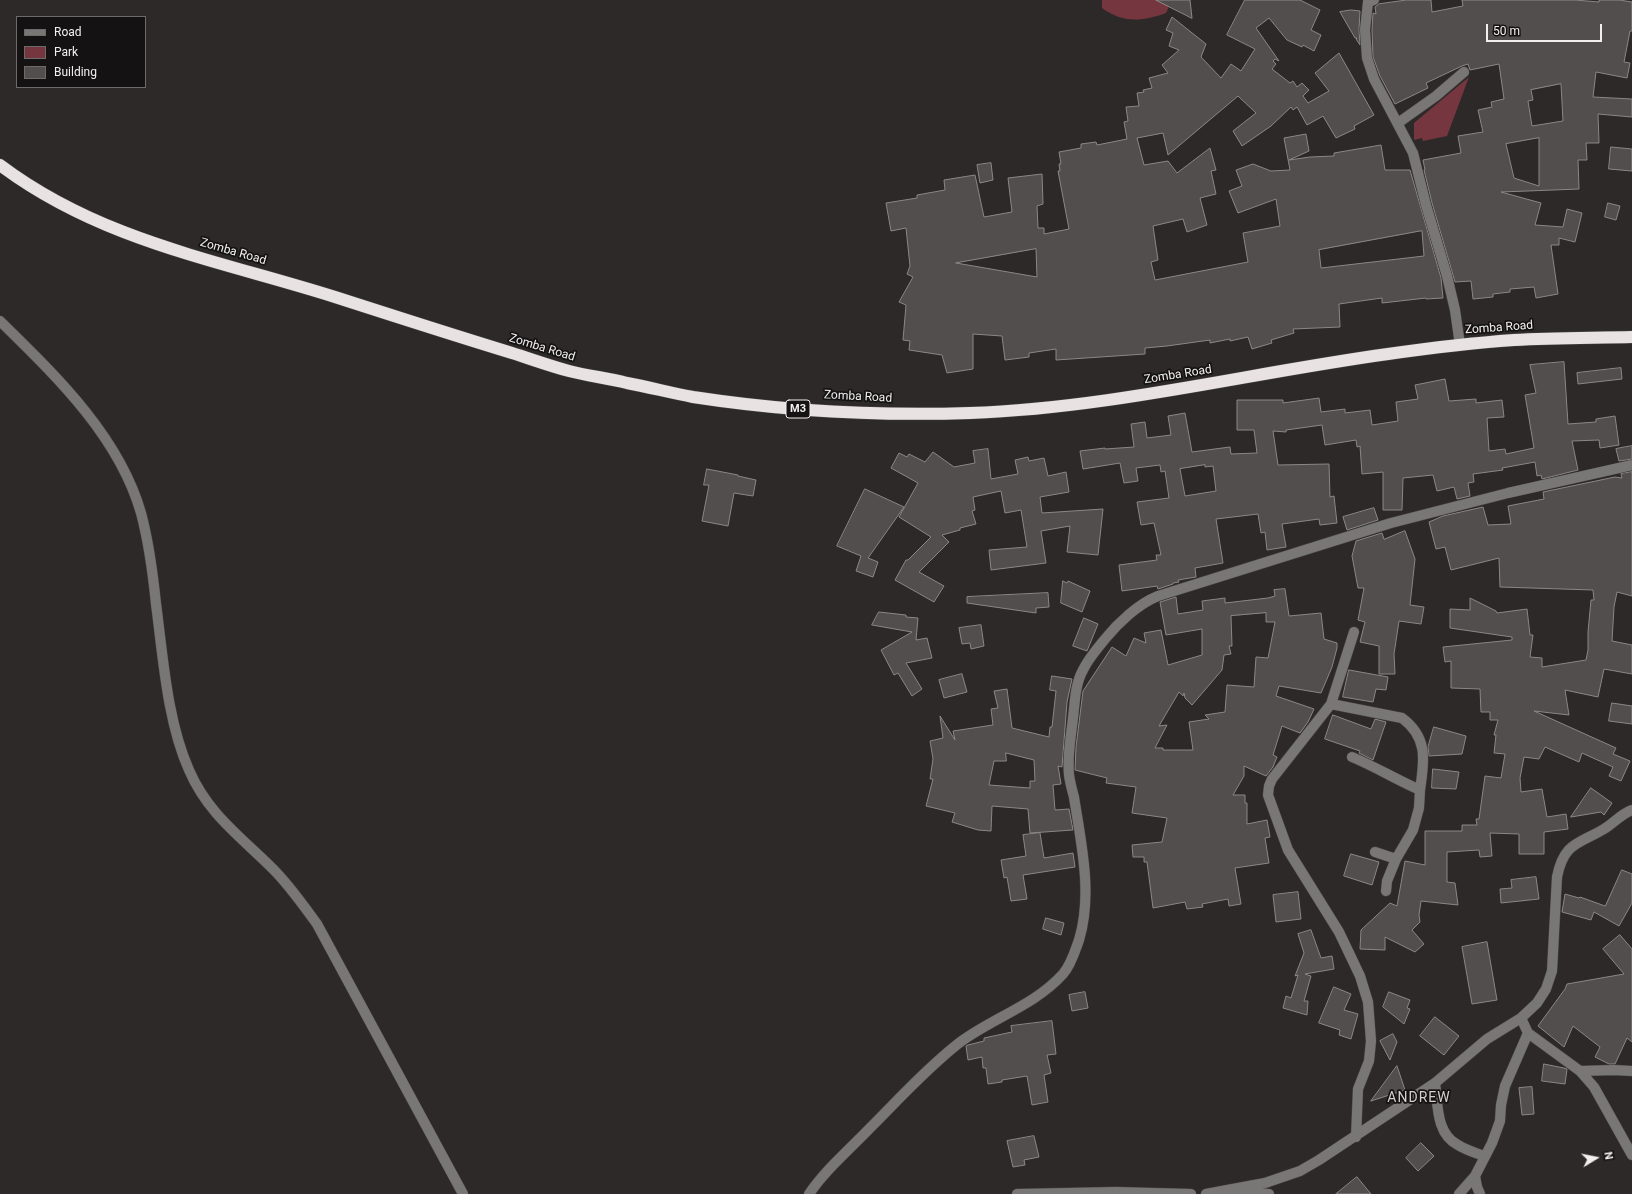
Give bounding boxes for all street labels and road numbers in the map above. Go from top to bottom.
street label: Zomba Road [198,236,268,268]
street label: Zomba Road [1464,318,1534,338]
street label: Zomba Road [507,331,577,365]
street label: Zomba Road [1143,363,1213,387]
street label: Zomba Road [824,388,892,406]
road number: M3 [786,400,810,418]

